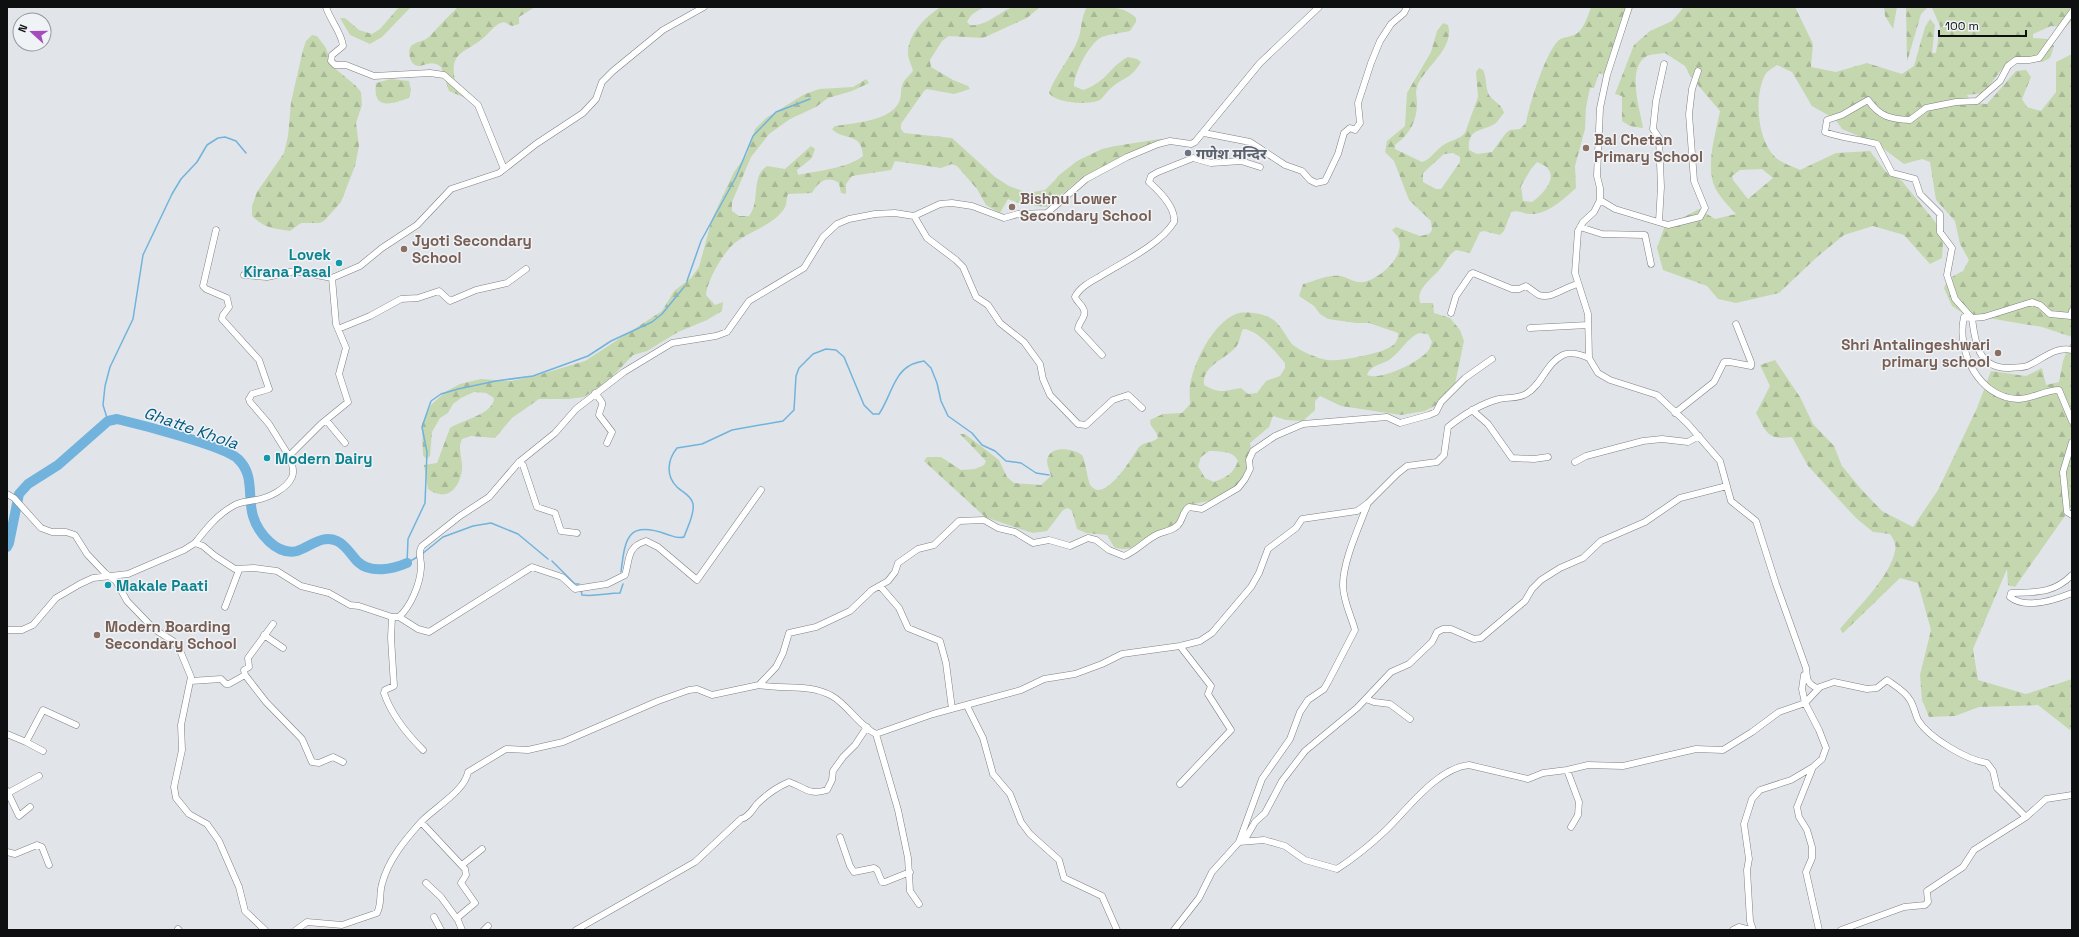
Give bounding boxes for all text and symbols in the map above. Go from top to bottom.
north arrow [12,12,52,52]
scale bar [1939,12,2026,38]
text: 100 m [1945,18,1979,34]
text: N [15,22,31,34]
place label: Bal Chetan Primary School [1594,130,1703,166]
marker: Bal Chetan Primary School [1581,143,1591,153]
place label: गणेश मन्दिर [1196,144,1267,163]
marker: गणेश मन्दिर [1183,148,1193,158]
place label: Bishnu Lower Secondary School [1020,189,1152,225]
marker: Bishnu Lower Secondary School [1007,202,1017,212]
place label: Jyoti Secondary School [412,231,532,267]
marker: Jyoti Secondary School [399,244,409,254]
place label: Lovek Kirana Pasal [243,245,332,281]
marker: Lovek Kirana Pasal [334,258,344,268]
place label: Shri Antalingeshwari primary school [1841,335,1990,371]
marker: Shri Antalingeshwari primary school [1993,348,2003,358]
water label: Ghatte Khola [141,402,242,454]
place label: Modern Dairy [275,449,372,468]
marker: Modern Dairy [262,453,272,463]
place label: Makale Paati [116,576,208,595]
marker: Makale Paati [103,580,113,590]
place label: Modern Boarding Secondary School [105,617,237,653]
marker: Modern Boarding Secondary School [92,630,102,640]

